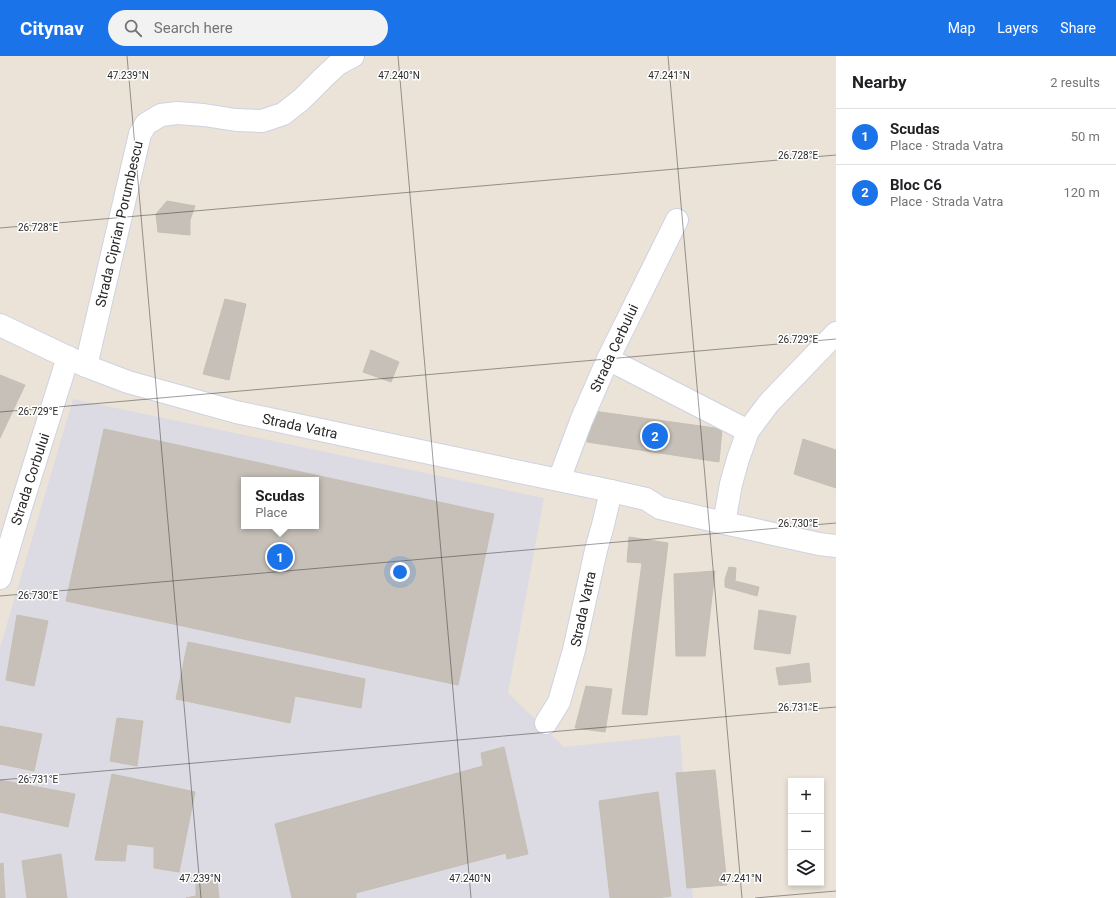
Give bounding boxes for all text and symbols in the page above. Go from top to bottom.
search box [108,10,388,46]
text: Citynav [20,17,84,40]
icon: search [122,17,144,39]
text: Search here [154,19,233,37]
text: Map [948,20,975,36]
text: Layers [997,20,1038,36]
text: Share [1060,20,1096,36]
text: 47.239°N [107,70,149,81]
text: 47.240°N [378,70,420,81]
text: 47.241°N [648,70,690,81]
text: Nearby [852,72,907,92]
text: 2 results [1050,75,1100,90]
text: Scudas [890,120,940,138]
text: 1 [861,129,869,144]
text: 50 m [1071,129,1100,144]
text: Place · Strada Vatra [890,138,1003,153]
street label: Strada Ciprian Porumbescu [92,139,146,309]
text: 26.728°E [778,150,818,161]
text: Bloc C6 [890,176,942,194]
text: 2 [861,185,869,200]
text: 120 m [1063,185,1100,200]
text: Place · Strada Vatra [890,194,1003,209]
text: 26.728°E [18,222,58,233]
street label: Strada Cerbului [587,301,641,395]
text: 26.729°E [778,334,818,345]
text: 26.729°E [18,406,58,417]
street label: Strada Vatra [261,410,339,442]
pin: 2 [642,421,668,451]
street label: Strada Corbului [8,431,52,527]
popup [241,477,319,529]
text: Scudas [255,487,305,505]
text: Place [255,505,287,520]
text: 26.730°E [778,518,818,529]
pin: 1 [267,542,293,572]
your location [390,562,410,582]
street label: Strada Vatra [567,570,599,648]
text: 26.730°E [18,590,58,601]
text: 26.731°E [778,702,818,713]
text: 26.731°E [18,774,58,785]
map controls [788,778,824,886]
button: + [788,778,824,814]
button: − [788,814,824,850]
button: layers [788,850,824,886]
text: 47.239°N [179,873,221,884]
text: 47.240°N [449,873,491,884]
text: 47.241°N [720,873,762,884]

